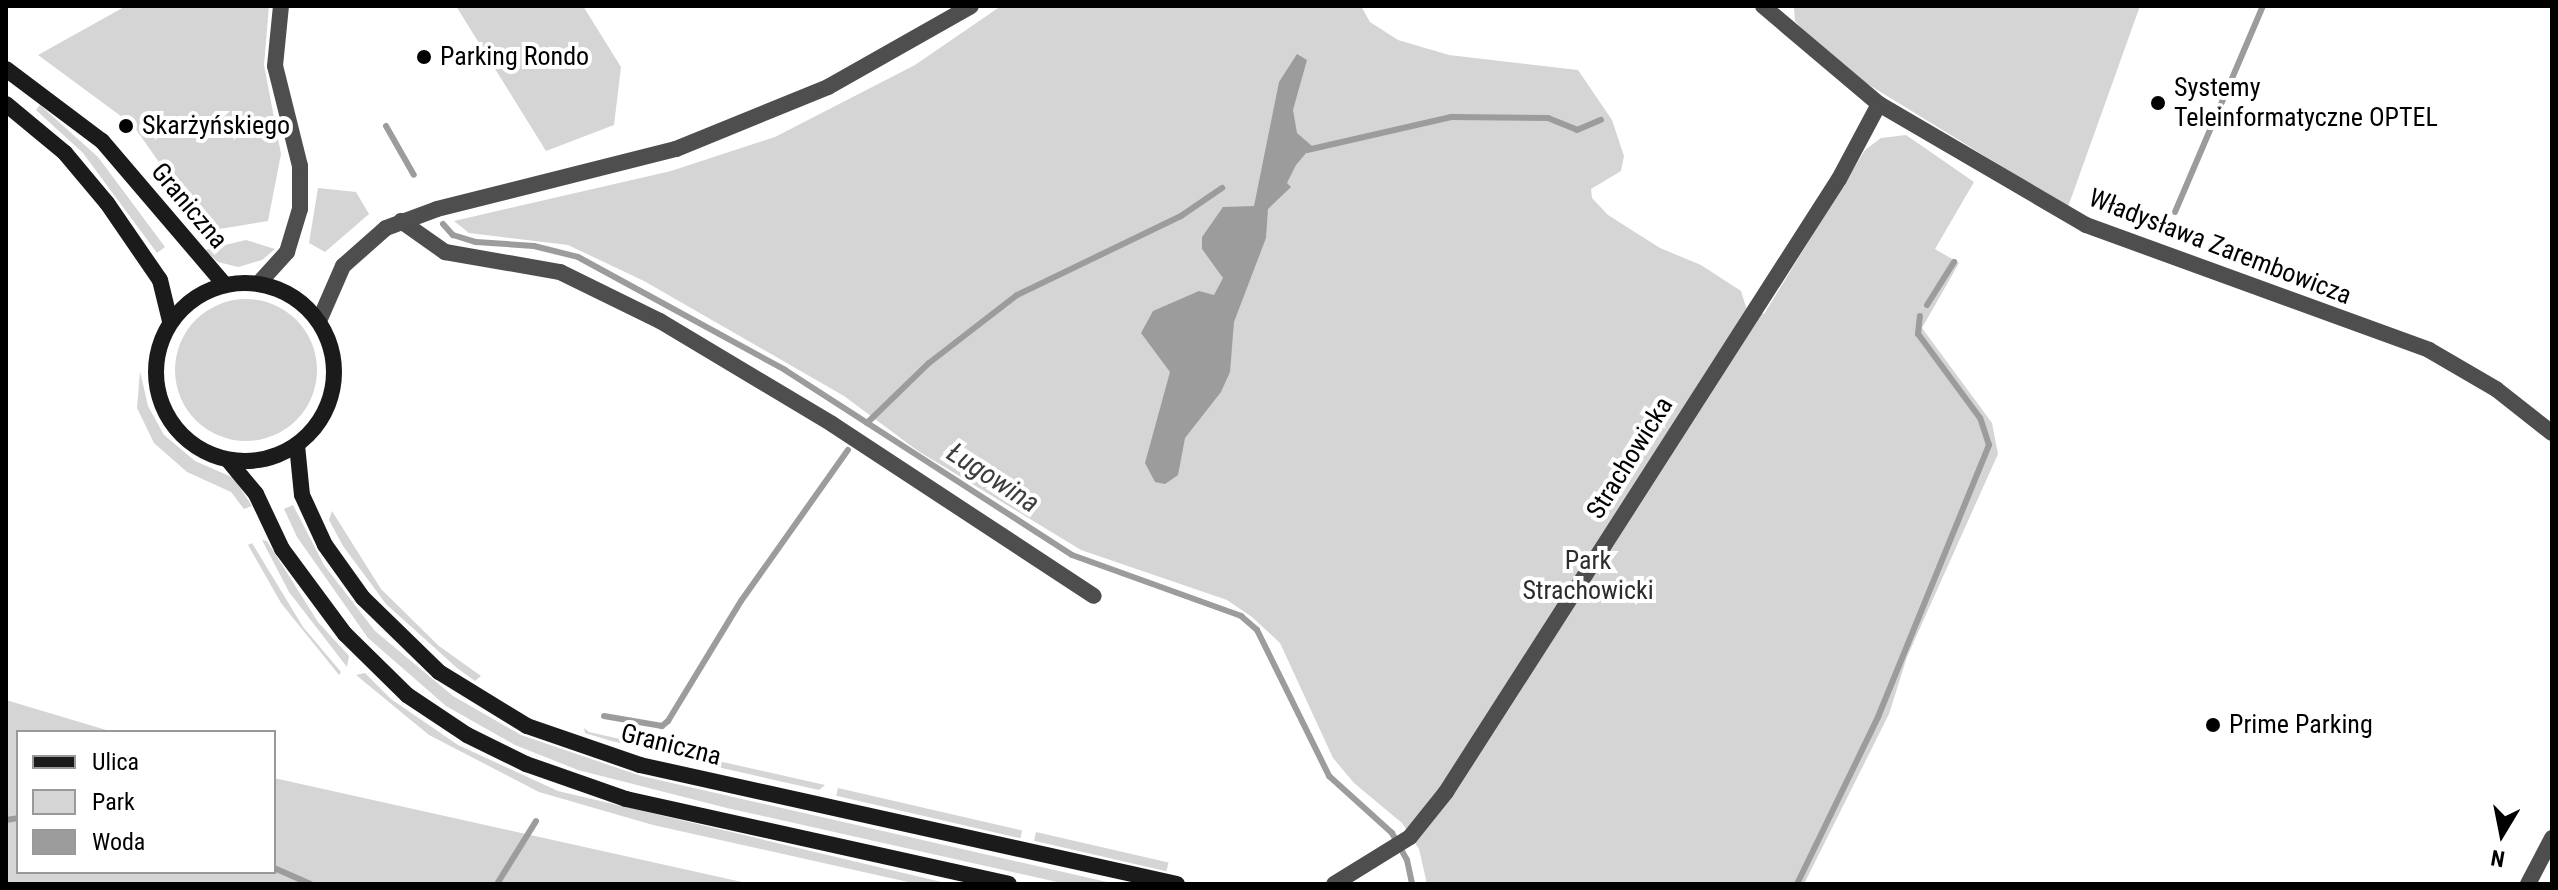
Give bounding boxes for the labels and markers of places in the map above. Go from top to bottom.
place label: Parking Rondo [440,41,589,73]
marker: Parking Rondo [415,48,433,66]
place label: Systemy Teleinformatyczne OPTEL [2174,72,2438,134]
marker: Systemy Teleinformatyczne OPTEL [2149,94,2167,112]
place label: Skarżyńskiego [142,110,290,142]
marker: Skarżyńskiego [117,117,135,135]
place label: Prime Parking [2229,709,2373,741]
marker: Prime Parking [2204,716,2222,734]

